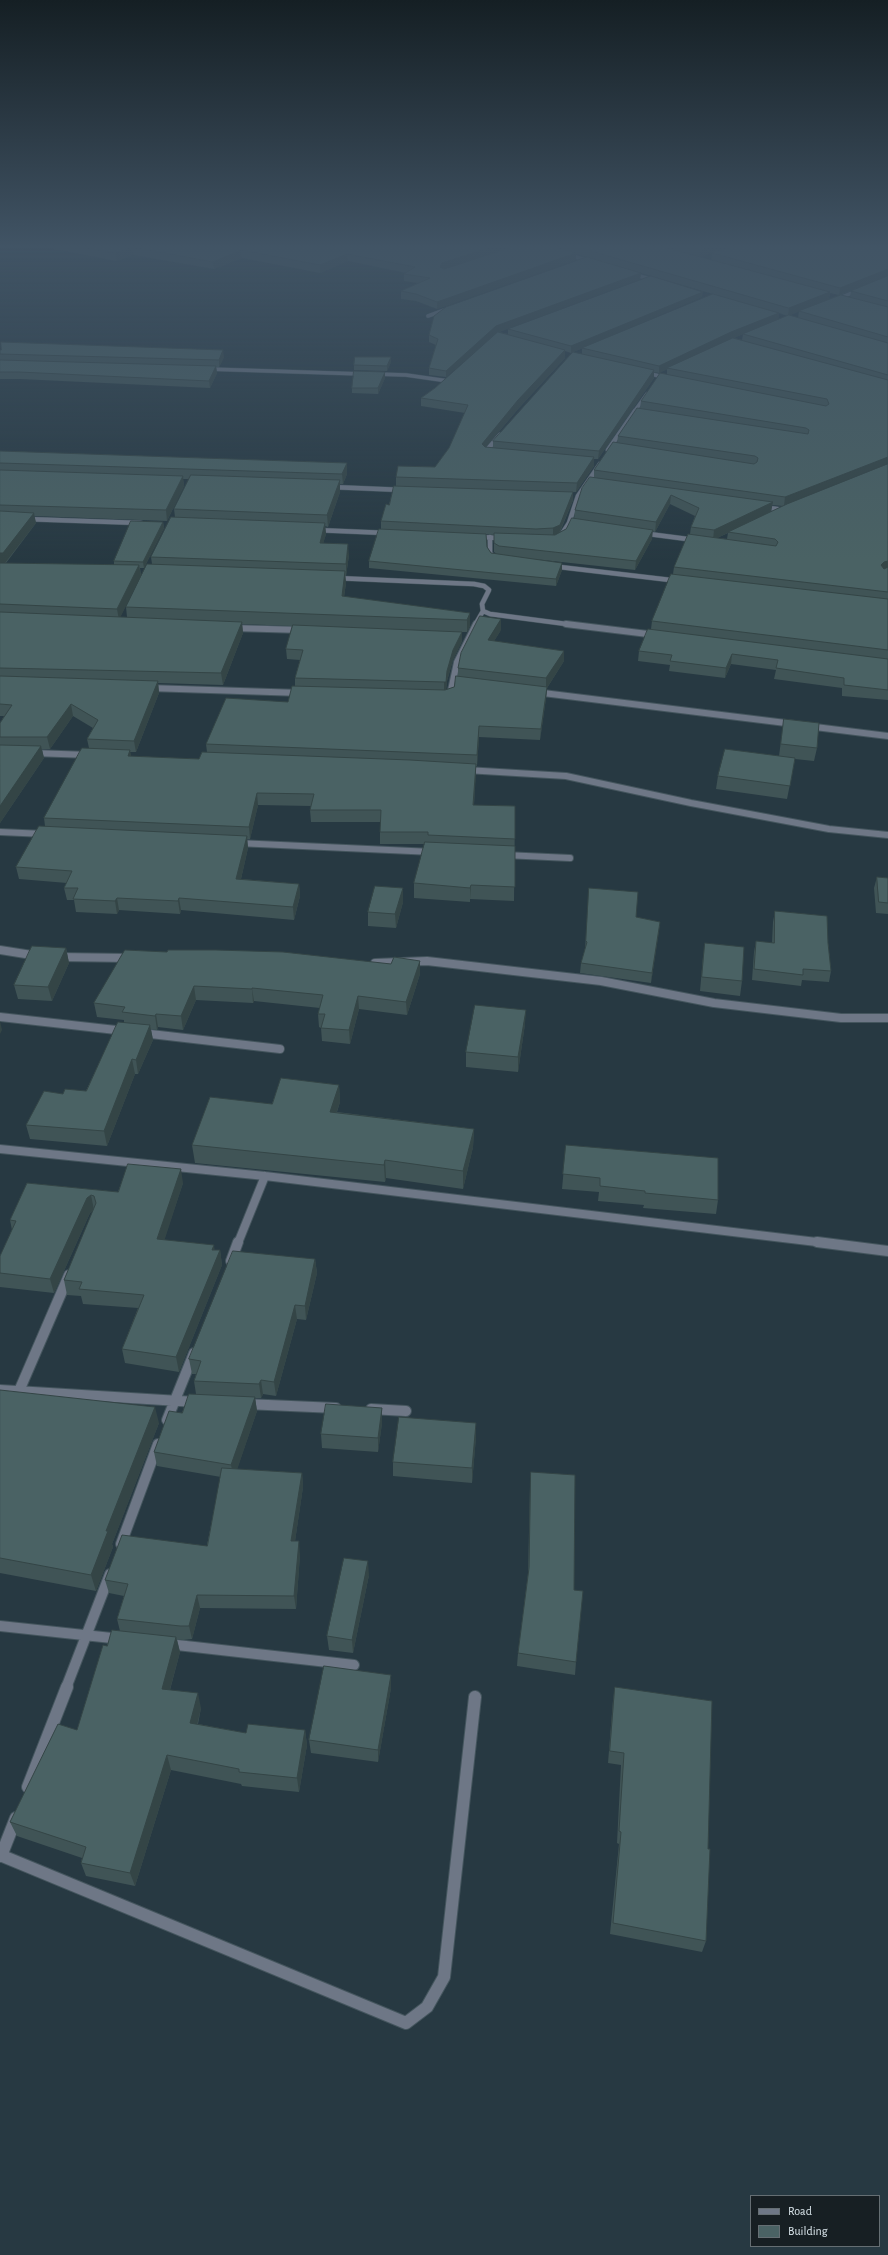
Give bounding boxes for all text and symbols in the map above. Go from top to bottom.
legend [750,2195,880,2247]
text: Road [788,2205,812,2217]
text: Building [788,2225,828,2237]

